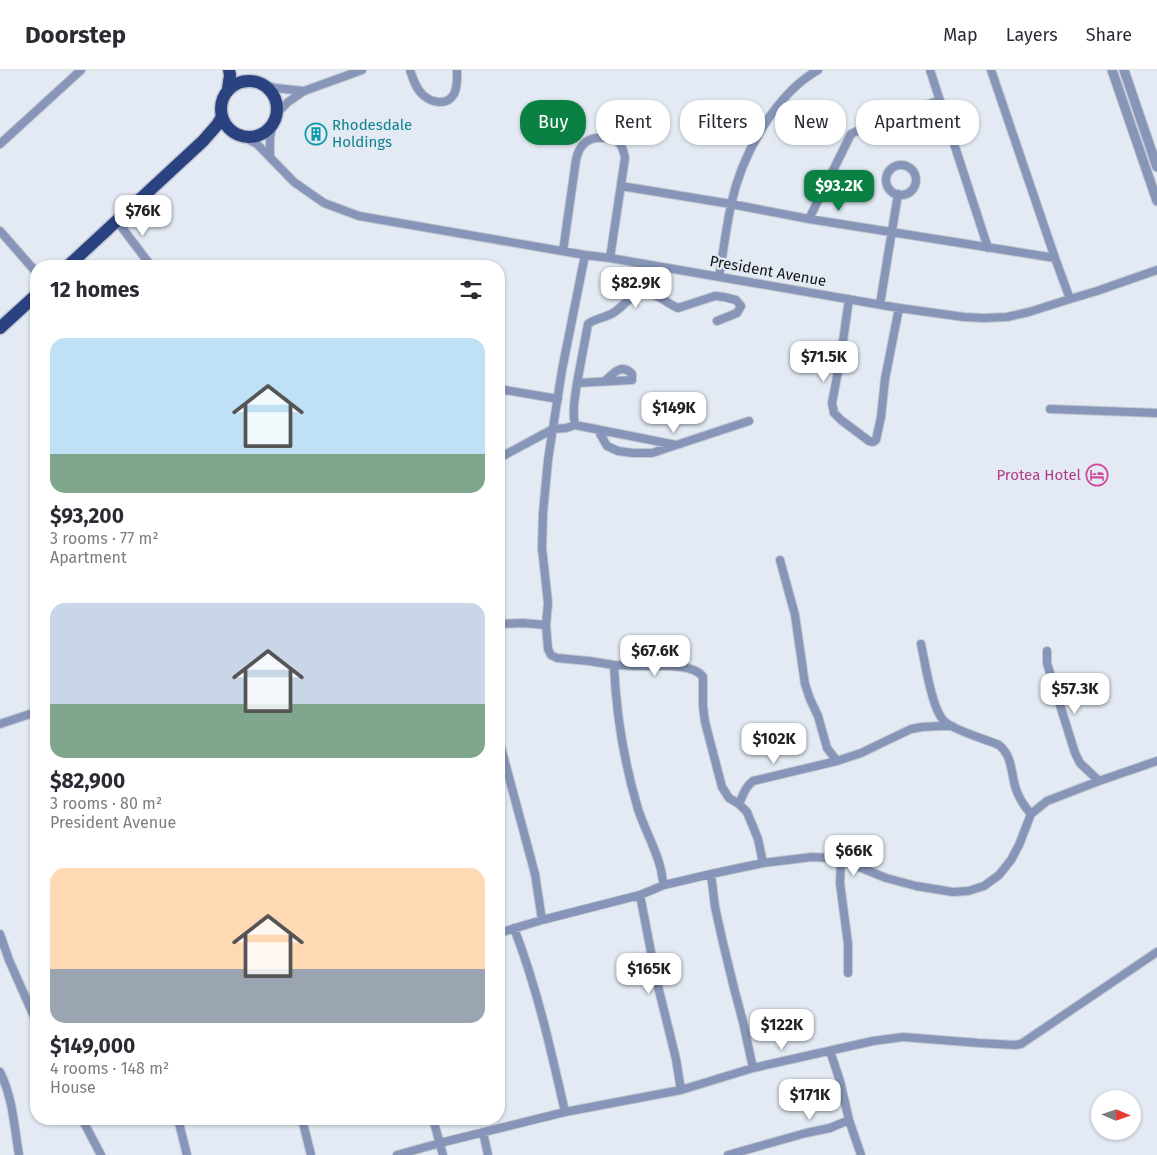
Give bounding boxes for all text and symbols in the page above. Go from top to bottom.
text: Doorstep [25,21,126,49]
text: Map [943,24,978,46]
text: Layers [1006,24,1058,46]
text: Share [1086,24,1132,46]
chip: Buy [520,100,586,145]
chip: Rent [596,100,670,145]
chip: Filters [680,100,765,145]
chip: New [775,100,846,145]
chip: Apartment [856,100,979,145]
place label: Rhodesdale Holdings [332,116,412,151]
building icon: Rhodesdale Holdings [304,122,328,146]
pin: $93.2K [798,170,880,212]
text: $93.2K [815,176,863,195]
pin: $76K [113,194,173,237]
text: $76K [126,201,160,220]
street label: President Avenue [708,252,828,290]
pin: $82.9K [595,266,677,309]
text: $82.9K [612,273,660,292]
icon: filters [457,276,485,304]
text: 12 homes [50,277,139,303]
pin: $71.5K [783,340,865,383]
text: $71.5K [801,347,847,366]
icon: home [223,371,313,461]
pin: $149K [639,392,709,434]
text: $149K [652,398,696,417]
hotel icon: Protea Hotel [1085,463,1109,487]
place label: Protea Hotel [996,466,1082,484]
text: $93,200 [50,503,124,529]
text: 3 rooms · 77 m² [50,529,159,548]
text: Apartment [50,548,127,567]
pin: $67.6K [614,634,696,677]
icon: home [223,636,313,726]
text: $67.6K [631,641,679,660]
pin: $57.3K [1034,672,1116,715]
text: $57.3K [1052,679,1098,698]
pin: $102K [739,722,809,765]
text: $102K [752,729,796,748]
text: $82,900 [50,768,125,794]
text: 3 rooms · 80 m² [50,794,162,813]
text: President Avenue [50,813,176,832]
pin: $66K [824,834,884,877]
text: $66K [836,841,872,860]
icon: home [223,901,313,991]
pin: $165K [614,952,684,995]
text: $165K [627,959,671,978]
pin: $122K [747,1008,817,1051]
text: $122K [761,1015,803,1034]
text: $149,000 [50,1033,135,1059]
text: 4 rooms · 148 m² [50,1059,169,1078]
text: House [50,1078,96,1097]
pin: $171K [775,1078,845,1121]
text: $171K [790,1085,830,1104]
north arrow [1091,1090,1141,1140]
map controls [1091,1090,1141,1140]

